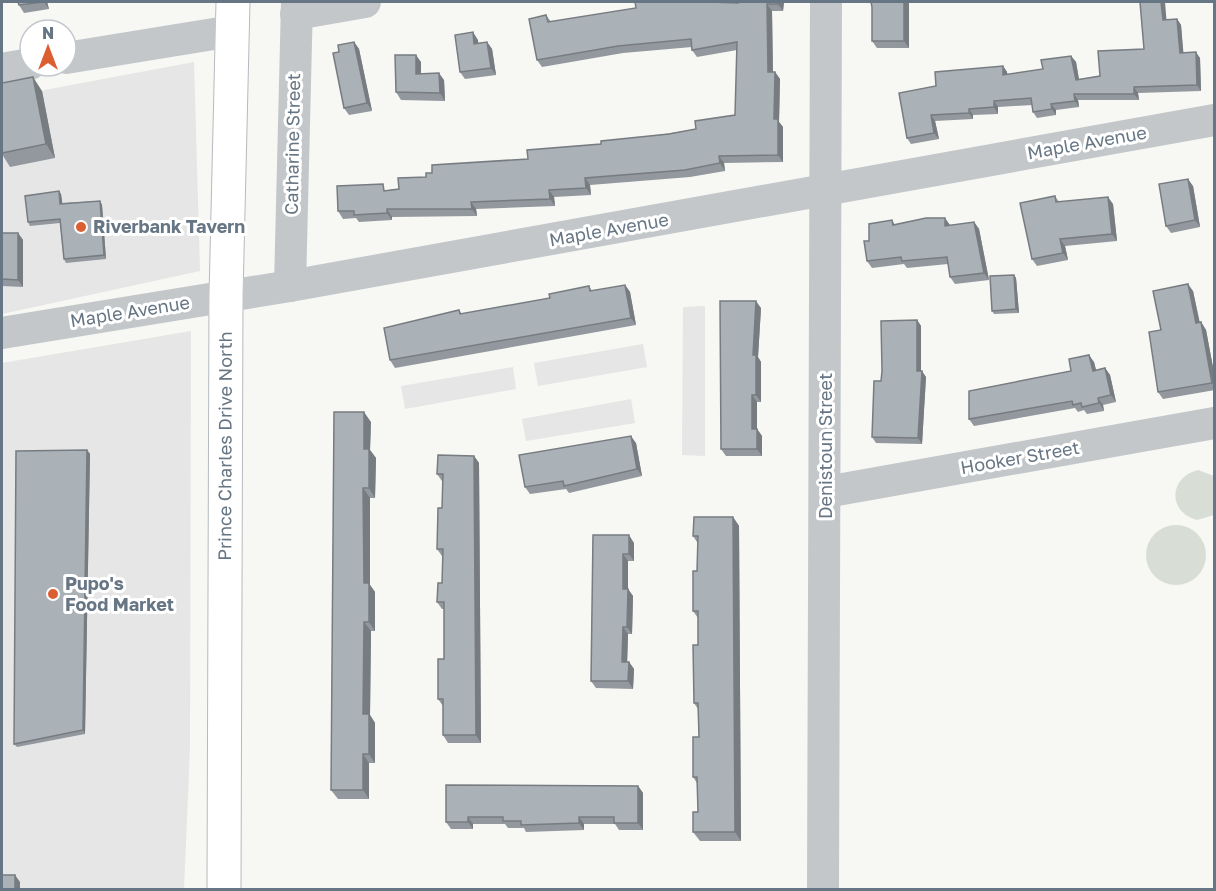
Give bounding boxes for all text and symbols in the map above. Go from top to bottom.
north arrow [18,18,78,78]
text: N [42,23,54,43]
street label: Catharine Street [280,73,304,215]
street label: Maple Avenue [1025,121,1148,163]
street label: Maple Avenue [547,208,670,250]
place label: Riverbank Tavern [93,215,245,237]
marker: Riverbank Tavern [74,220,88,234]
street label: Maple Avenue [68,291,191,331]
street label: Prince Charles Drive North [213,331,236,561]
street label: Denistoun Street [814,373,836,519]
street label: Hooker Street [959,436,1081,478]
place label: Pupo's Food Market [65,572,174,615]
marker: Pupo's Food Market [46,587,60,601]

